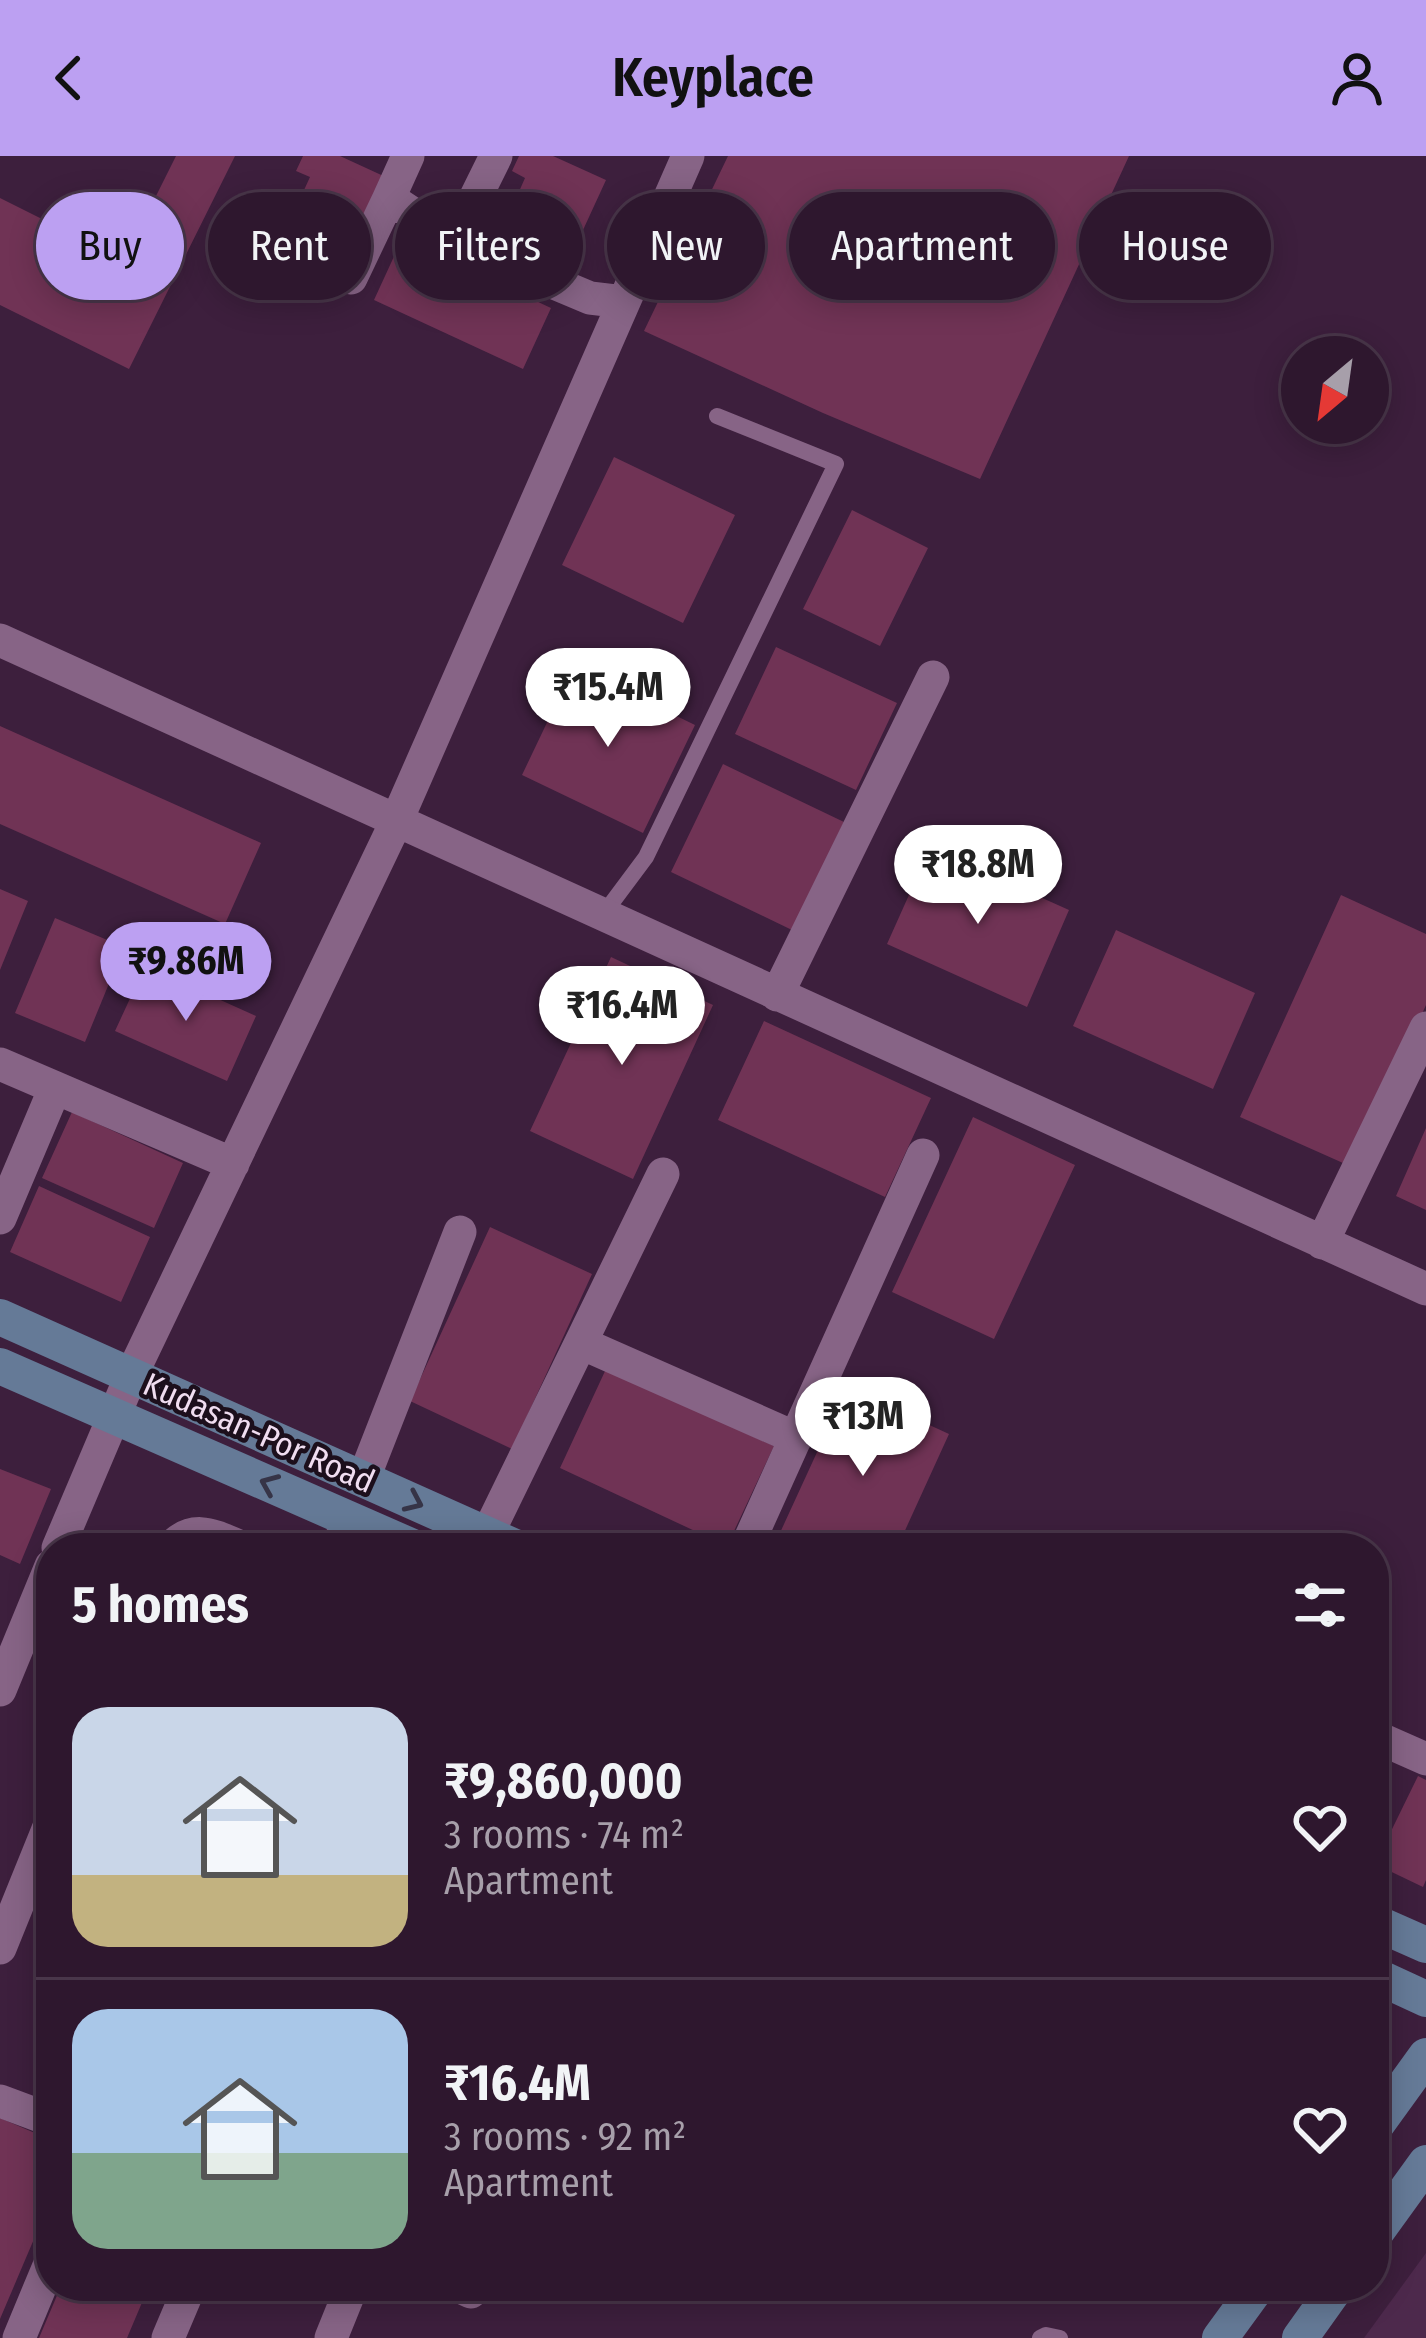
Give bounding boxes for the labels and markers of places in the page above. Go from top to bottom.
pin: ₹15.4M [510,648,706,750]
pin: ₹18.8M [880,825,1076,927]
pin: ₹9.86M [88,922,284,1024]
pin: ₹16.4M [524,966,720,1068]
pin: ₹13M [792,1377,934,1479]

